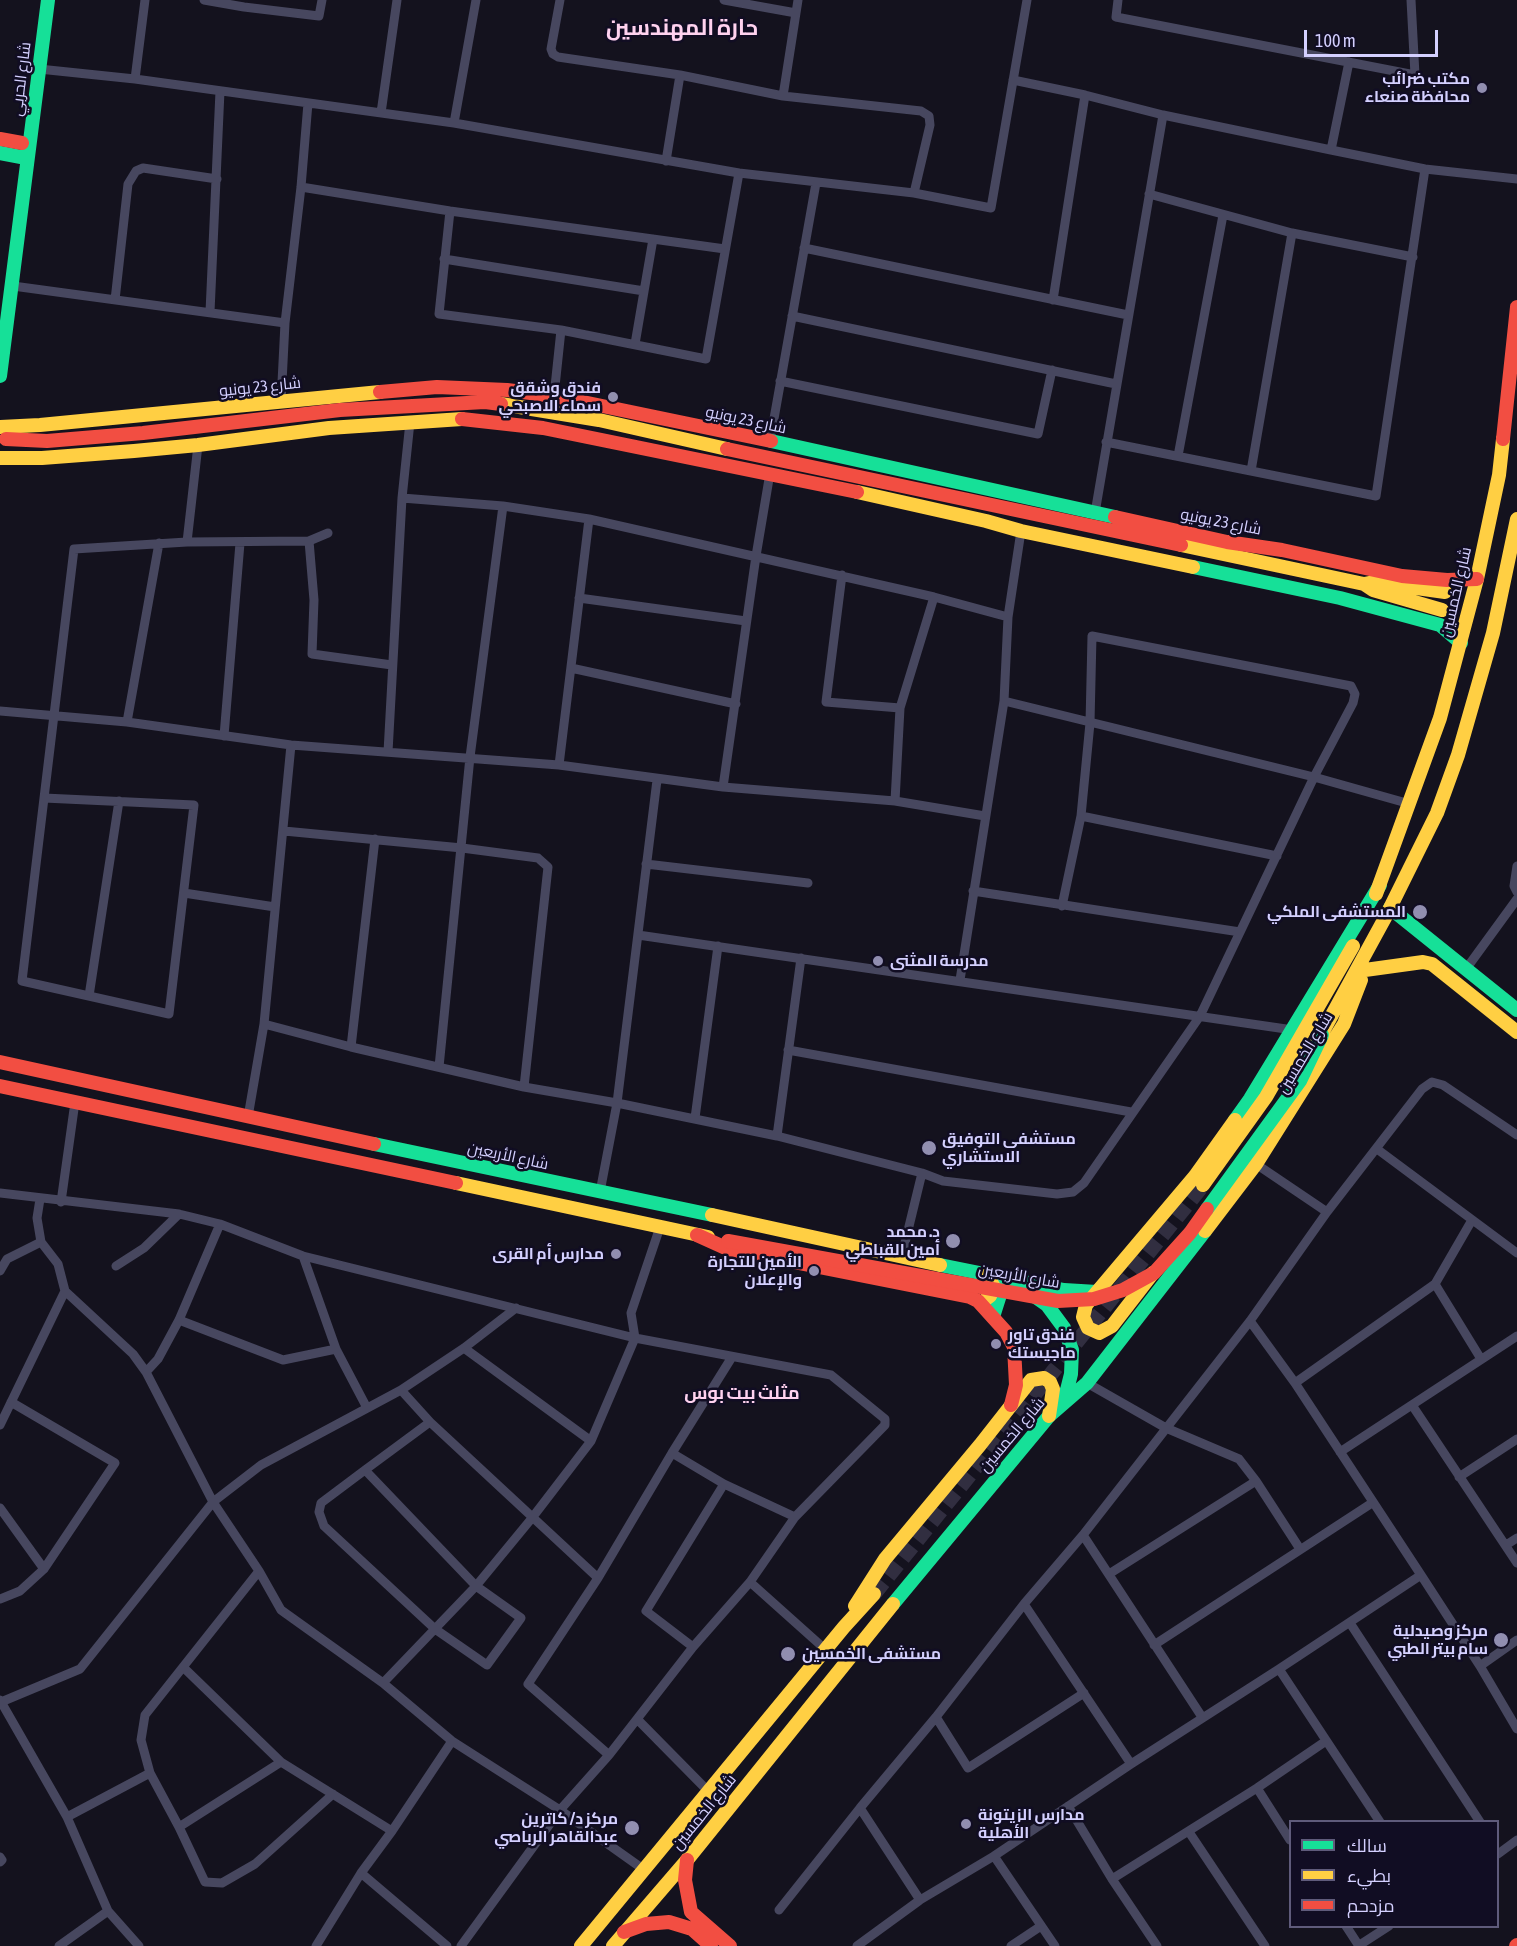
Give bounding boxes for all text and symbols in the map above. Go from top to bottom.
district label: حارة المهندسين [606,15,758,41]
scale bar [1307,18,1440,56]
text: 100 m [1315,30,1356,51]
street label: شارع الحربي [7,41,35,117]
place label: مكتب ضرائب محافظة صنعاء [1365,69,1470,107]
marker: مكتب ضرائب محافظة صنعاء [1475,81,1489,95]
street label: شارع 23 يونيو [218,373,302,401]
place label: فندق وشقق سماء الاصبحي [498,378,601,416]
marker: فندق وشقق سماء الاصبحي [606,390,620,404]
street label: شارع 23 يونيو [704,402,788,438]
street label: شارع 23 يونيو [1179,505,1263,539]
street label: شارع الخمسين [1436,545,1476,639]
place label: المستشفى الملكي [1267,902,1406,922]
marker: المستشفى الملكي [1411,903,1429,921]
place label: مدرسة المثنى [890,951,989,971]
marker: مدرسة المثنى [871,954,885,968]
street label: شارع الخمسين [1273,1009,1337,1097]
place label: مستشفى التوفيق الاستشاري [942,1129,1076,1167]
street label: شارع الأربعين [466,1138,550,1174]
marker: مستشفى التوفيق الاستشاري [920,1139,938,1157]
place label: د. محمد أمين القباطي [845,1222,940,1260]
marker: د. محمد أمين القباطي [944,1232,962,1250]
place label: مدارس أم القرى [492,1244,604,1264]
marker: مدارس أم القرى [609,1247,623,1261]
place label: الأمين للتجارة والإعلان [708,1252,802,1290]
street label: شارع الأربعين [977,1259,1061,1293]
marker: الأمين للتجارة والإعلان [807,1264,821,1278]
place label: فندق تاور ماجيستك [1008,1325,1076,1363]
marker: فندق تاور ماجيستك [989,1337,1003,1351]
district label: مثلث بيت بوس [684,1382,800,1404]
street label: شارع الخمسين [975,1394,1049,1476]
place label: مركز وصيدلية سام بيتر الطبي [1387,1621,1488,1659]
marker: مركز وصيدلية سام بيتر الطبي [1492,1631,1510,1649]
place label: مستشفى الخمسين [802,1644,941,1664]
marker: مستشفى الخمسين [779,1645,797,1663]
street label: شارع الخمسين [668,1770,740,1854]
place label: مدارس الزيتونة الأهلية [978,1805,1084,1843]
place label: مركز د/ كاترين عبدالقاهر الرباصي [494,1809,618,1847]
marker: مدارس الزيتونة الأهلية [959,1817,973,1831]
marker: مركز د/ كاترين عبدالقاهر الرباصي [623,1819,641,1837]
legend [1289,1820,1499,1928]
text: سالك [1347,1835,1387,1856]
text: بطيء [1347,1865,1391,1886]
text: مزدحم [1347,1895,1395,1916]

